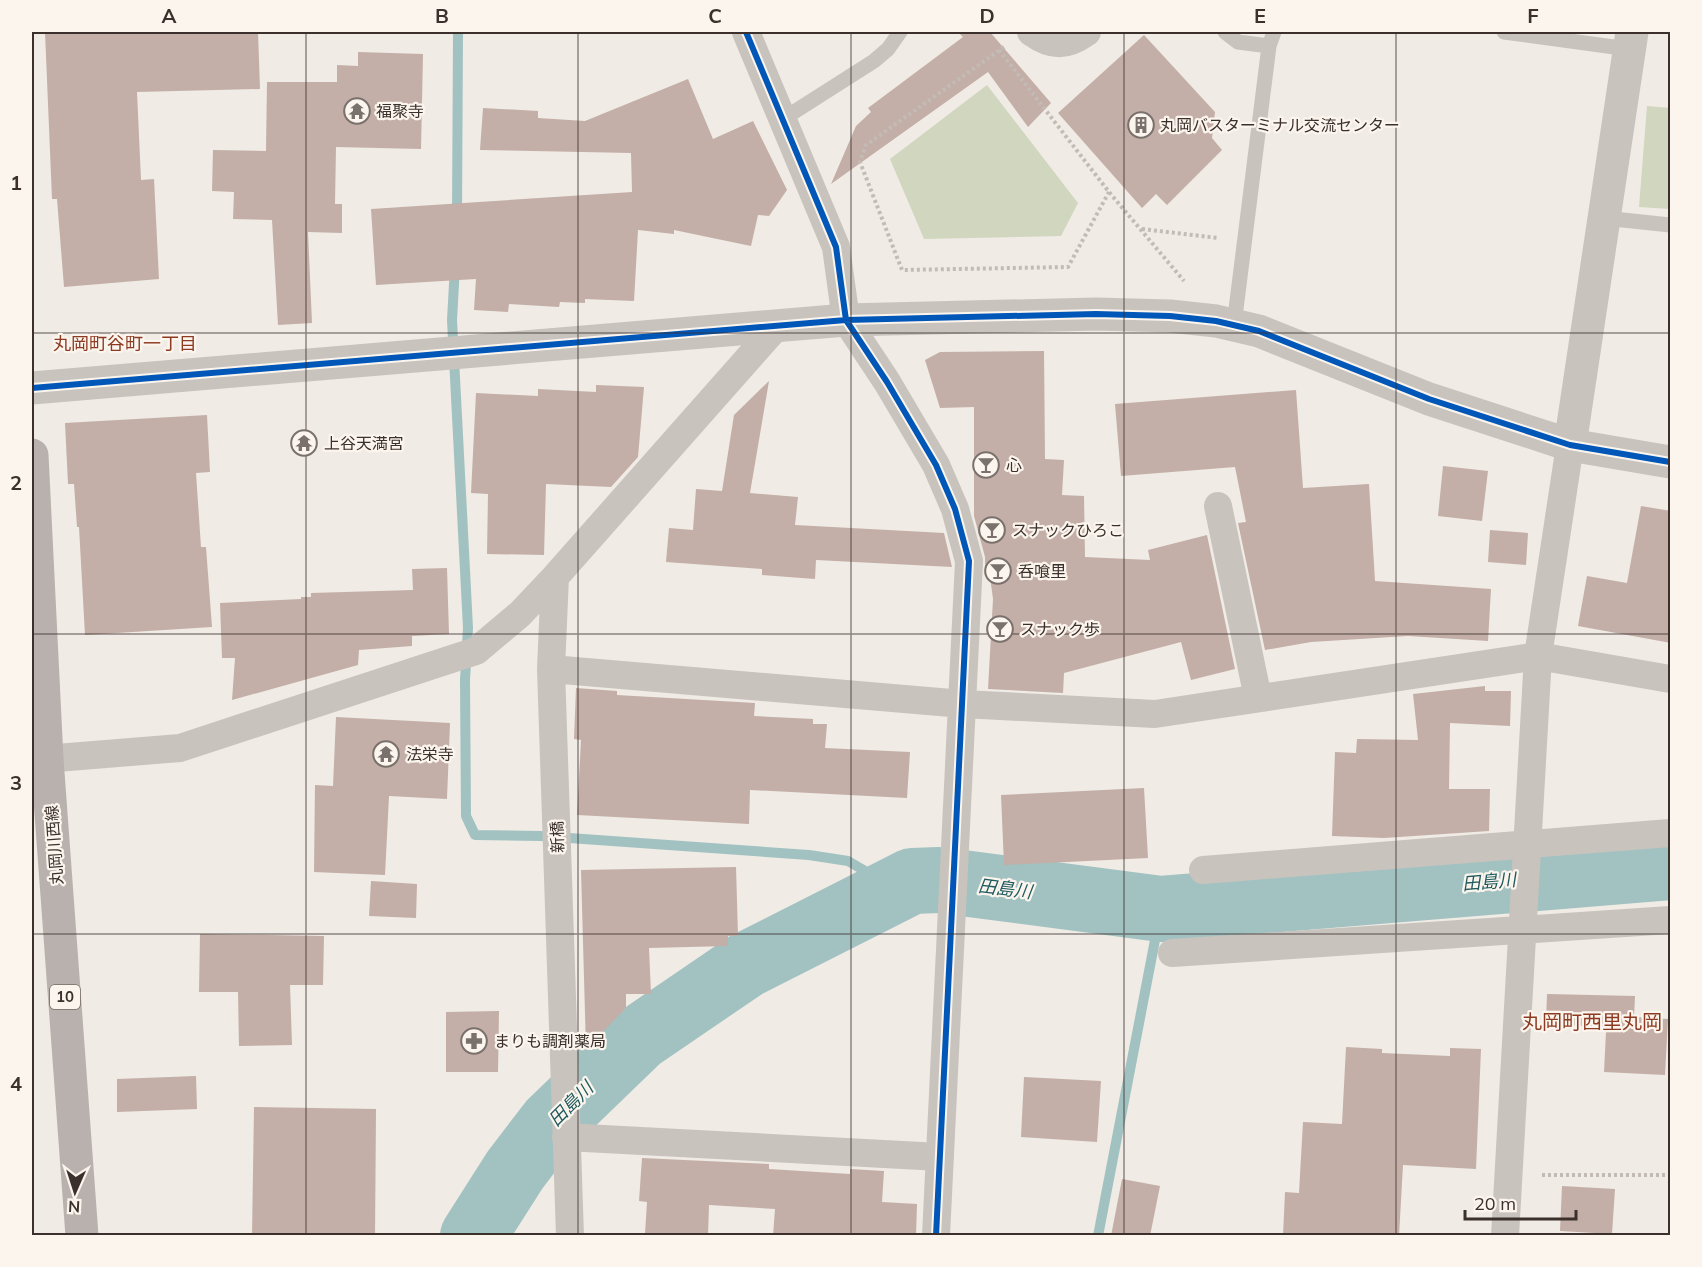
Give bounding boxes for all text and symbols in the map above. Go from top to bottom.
text: A [162,3,177,28]
text: B [435,3,449,28]
text: C [708,3,722,28]
text: D [979,3,995,28]
text: E [1254,3,1266,28]
text: F [1527,3,1539,28]
temple icon: 福聚寺 [342,96,372,126]
place label: 福聚寺 [376,101,424,121]
building icon: 丸岡バスターミナル交流センター [1126,110,1156,140]
place label: 丸岡バスターミナル交流センター [1160,115,1400,135]
text: 1 [10,170,22,195]
district label: 丸岡町谷町一丁目 [53,332,197,355]
temple icon: 上谷天満宮 [289,428,319,458]
place label: 上谷天満宮 [324,433,404,453]
bar icon: 心 [971,450,1001,480]
place label: 心 [1006,455,1022,475]
text: 2 [10,470,22,495]
bar icon: スナックひろこ [977,515,1007,545]
place label: スナックひろこ [1012,520,1124,540]
bar icon: 呑喰里 [983,556,1013,586]
place label: 呑喰里 [1018,561,1066,581]
bar icon: スナック歩 [985,614,1015,644]
place label: スナック歩 [1020,619,1100,639]
temple icon: 法栄寺 [371,739,401,769]
place label: 法栄寺 [406,744,454,764]
text: 3 [10,770,22,795]
street label: 丸岡川西線 [41,804,67,886]
street label: 新橋 [546,821,568,853]
water label: 田島川 [1461,868,1519,895]
water label: 田島川 [977,874,1035,903]
road number: 10 [50,985,80,1009]
district label: 丸岡町西里丸岡 [1522,1009,1662,1034]
pharmacy icon: まりも調剤薬局 [459,1026,489,1056]
place label: まりも調剤薬局 [494,1031,606,1051]
text: 4 [10,1071,22,1096]
water label: 田島川 [543,1075,599,1131]
north arrow [45,1162,105,1222]
scale bar [1465,1183,1576,1221]
text: 20 m [1474,1192,1516,1215]
text: N [68,1197,81,1217]

